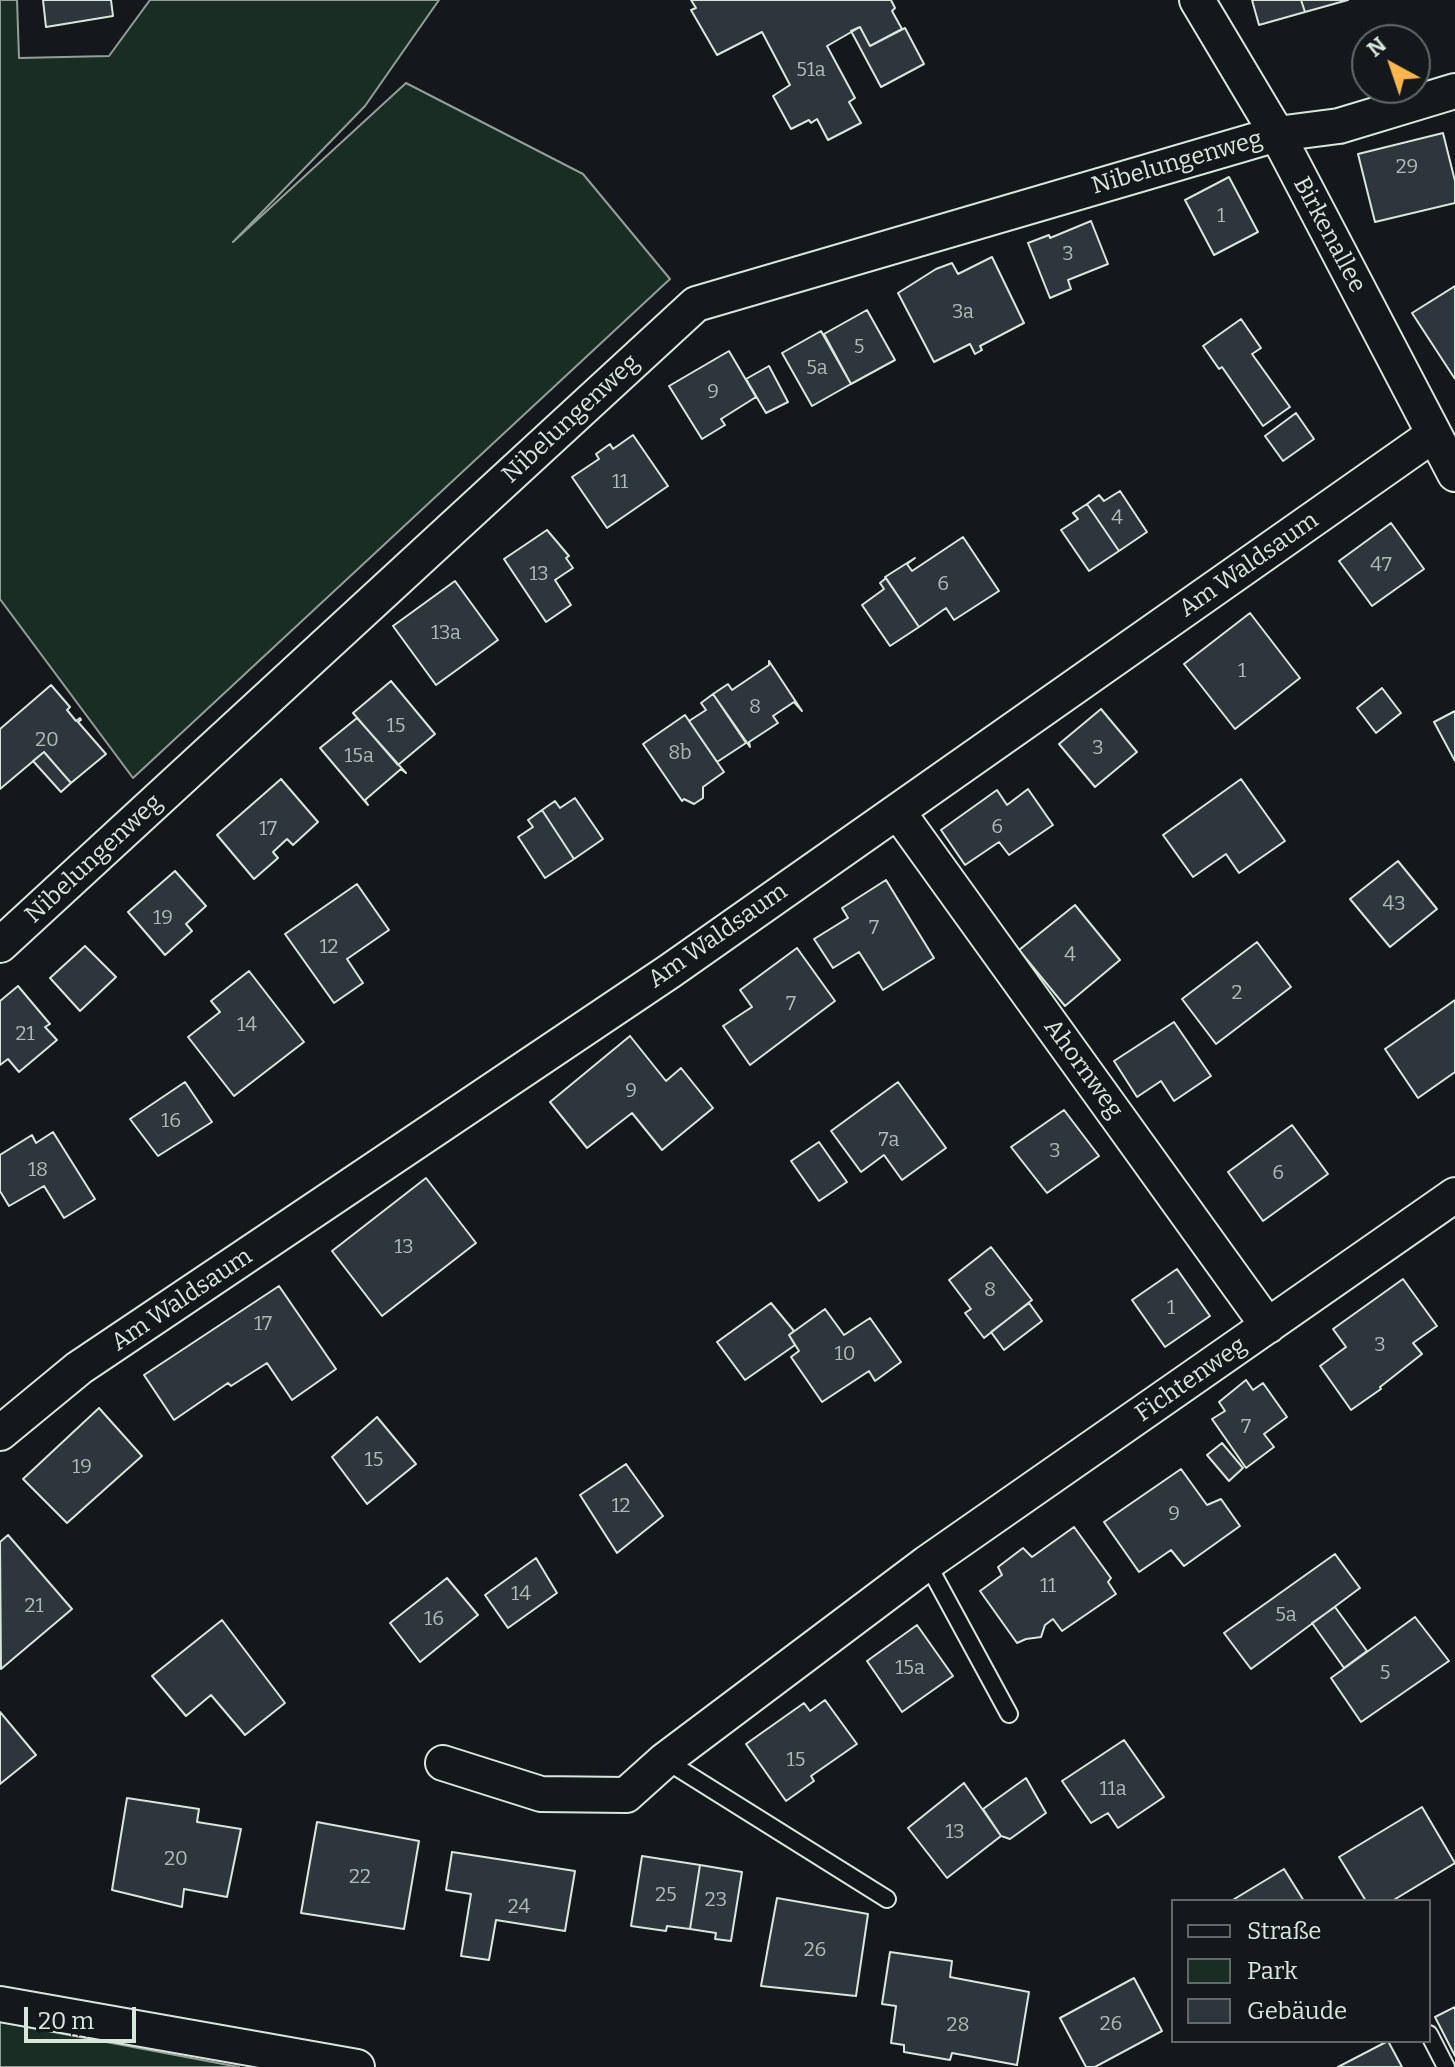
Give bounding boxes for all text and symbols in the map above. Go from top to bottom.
north arrow [1351,24,1431,104]
text: N [1361,31,1392,63]
house number: 51a [796,58,826,82]
street label: Nibelungenweg [1088,125,1266,201]
house number: 29 [1396,155,1418,179]
street label: Birkenallee [1287,172,1371,298]
house number: 1 [1217,204,1225,228]
house number: 3 [1062,242,1074,266]
house number: 3a [952,300,974,324]
house number: 5 [854,335,864,359]
street label: Nibelungenweg [497,348,645,490]
house number: 5a [806,356,828,380]
house number: 9 [707,380,719,404]
house number: 11 [612,470,628,494]
house number: 4 [1111,506,1123,530]
street label: Am Waldsaum [1174,506,1324,624]
house number: 47 [1370,553,1392,577]
house number: 13 [529,562,549,586]
house number: 6 [937,572,949,596]
house number: 13a [431,621,461,645]
house number: 1 [1238,659,1246,683]
house number: 8 [749,695,761,719]
house number: 15 [387,714,405,738]
house number: 20 [35,728,59,752]
house number: 3 [1092,736,1104,760]
house number: 8b [668,741,692,765]
house number: 15a [344,744,374,768]
street label: Nibelungenweg [20,788,168,930]
house number: 6 [991,815,1003,839]
house number: 17 [259,817,277,841]
street label: Am Waldsaum [643,877,793,995]
house number: 43 [1382,892,1406,916]
house number: 19 [153,906,173,930]
house number: 7 [869,916,879,940]
house number: 12 [320,935,338,959]
house number: 4 [1064,943,1076,967]
house number: 2 [1232,981,1242,1005]
house number: 7 [786,992,796,1016]
house number: 14 [237,1013,257,1037]
street label: Ahornweg [1037,1014,1129,1124]
house number: 21 [16,1022,34,1046]
house number: 9 [625,1079,637,1103]
house number: 16 [161,1109,181,1133]
house number: 7a [879,1128,899,1152]
house number: 3 [1049,1139,1061,1163]
house number: 18 [28,1158,48,1182]
house number: 6 [1272,1161,1284,1185]
house number: 13 [394,1235,414,1259]
street label: Am Waldsaum [106,1242,258,1358]
house number: 8 [984,1278,996,1302]
house number: 1 [1167,1296,1175,1320]
house number: 17 [254,1312,272,1336]
street label: Fichtenweg [1130,1331,1252,1429]
house number: 3 [1374,1333,1386,1357]
house number: 10 [835,1342,855,1366]
house number: 7 [1241,1415,1251,1439]
house number: 15 [365,1448,383,1472]
house number: 19 [72,1455,92,1479]
house number: 12 [612,1494,630,1518]
house number: 9 [1168,1502,1180,1526]
house number: 11 [1040,1574,1056,1598]
house number: 14 [511,1582,531,1606]
house number: 21 [25,1594,43,1618]
house number: 5a [1275,1603,1297,1627]
house number: 16 [424,1607,444,1631]
house number: 15a [895,1656,925,1680]
house number: 5 [1380,1661,1390,1685]
house number: 15 [787,1748,805,1772]
house number: 11a [1099,1777,1127,1801]
house number: 13 [945,1820,965,1844]
house number: 20 [164,1847,188,1871]
house number: 22 [349,1865,371,1889]
house number: 25 [655,1883,677,1907]
house number: 23 [705,1888,727,1912]
house number: 24 [508,1895,530,1919]
legend [1171,1899,1431,2043]
text: Straße [1247,1917,1321,1945]
house number: 26 [804,1938,826,1962]
text: Park [1247,1957,1298,1985]
scale bar [28,1991,140,2041]
text: Gebäude [1247,1997,1347,2025]
text: 20 m [38,2007,94,2035]
house number: 26 [1100,2012,1122,2036]
house number: 28 [947,2013,969,2037]

